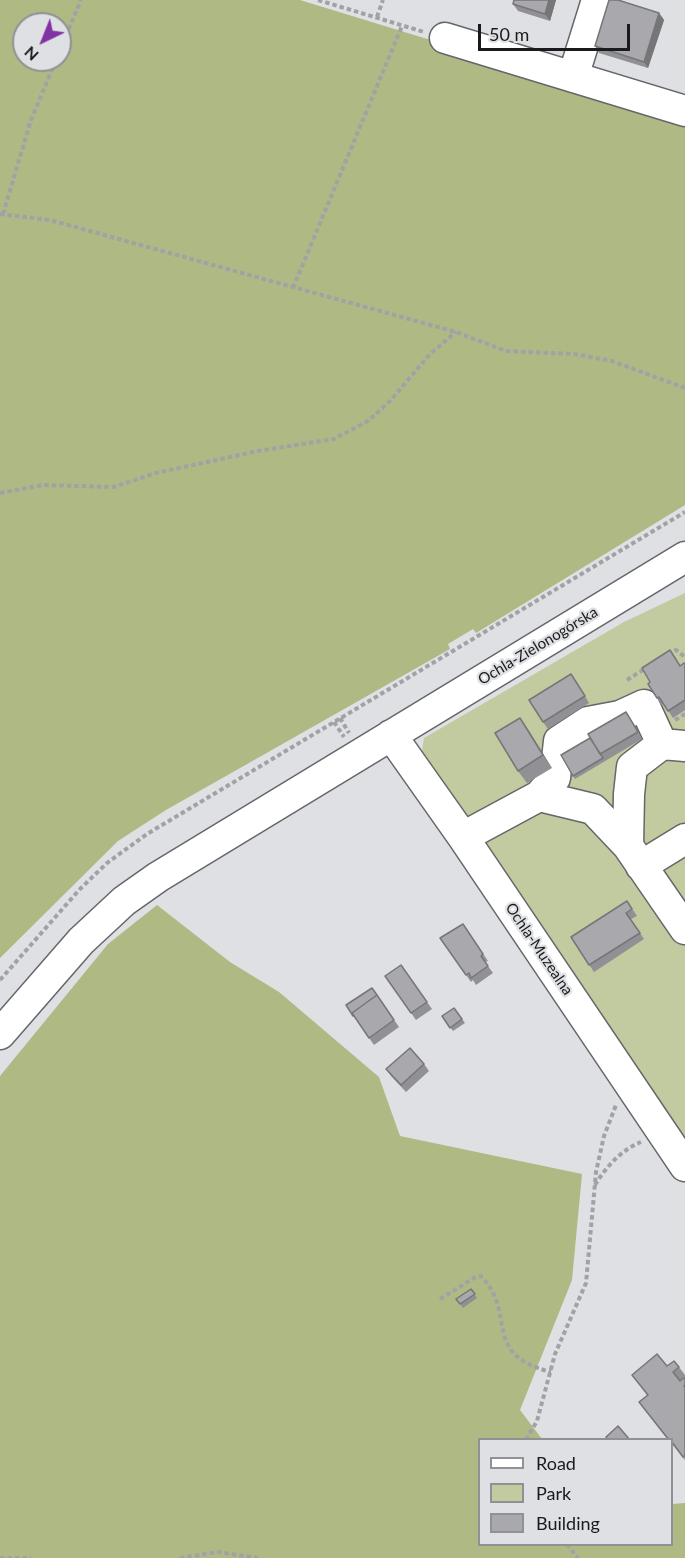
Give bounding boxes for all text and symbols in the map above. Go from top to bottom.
north arrow [12,12,72,72]
scale bar [481,12,632,50]
text: 50 m [489,23,529,45]
text: N [20,43,42,65]
street label: Ochla-Zielonogórska [475,603,601,689]
street label: Ochla-Muzealna [501,899,577,999]
legend [478,1438,673,1546]
text: Road [536,1452,576,1474]
text: Park [536,1482,571,1504]
text: Building [536,1512,600,1534]

